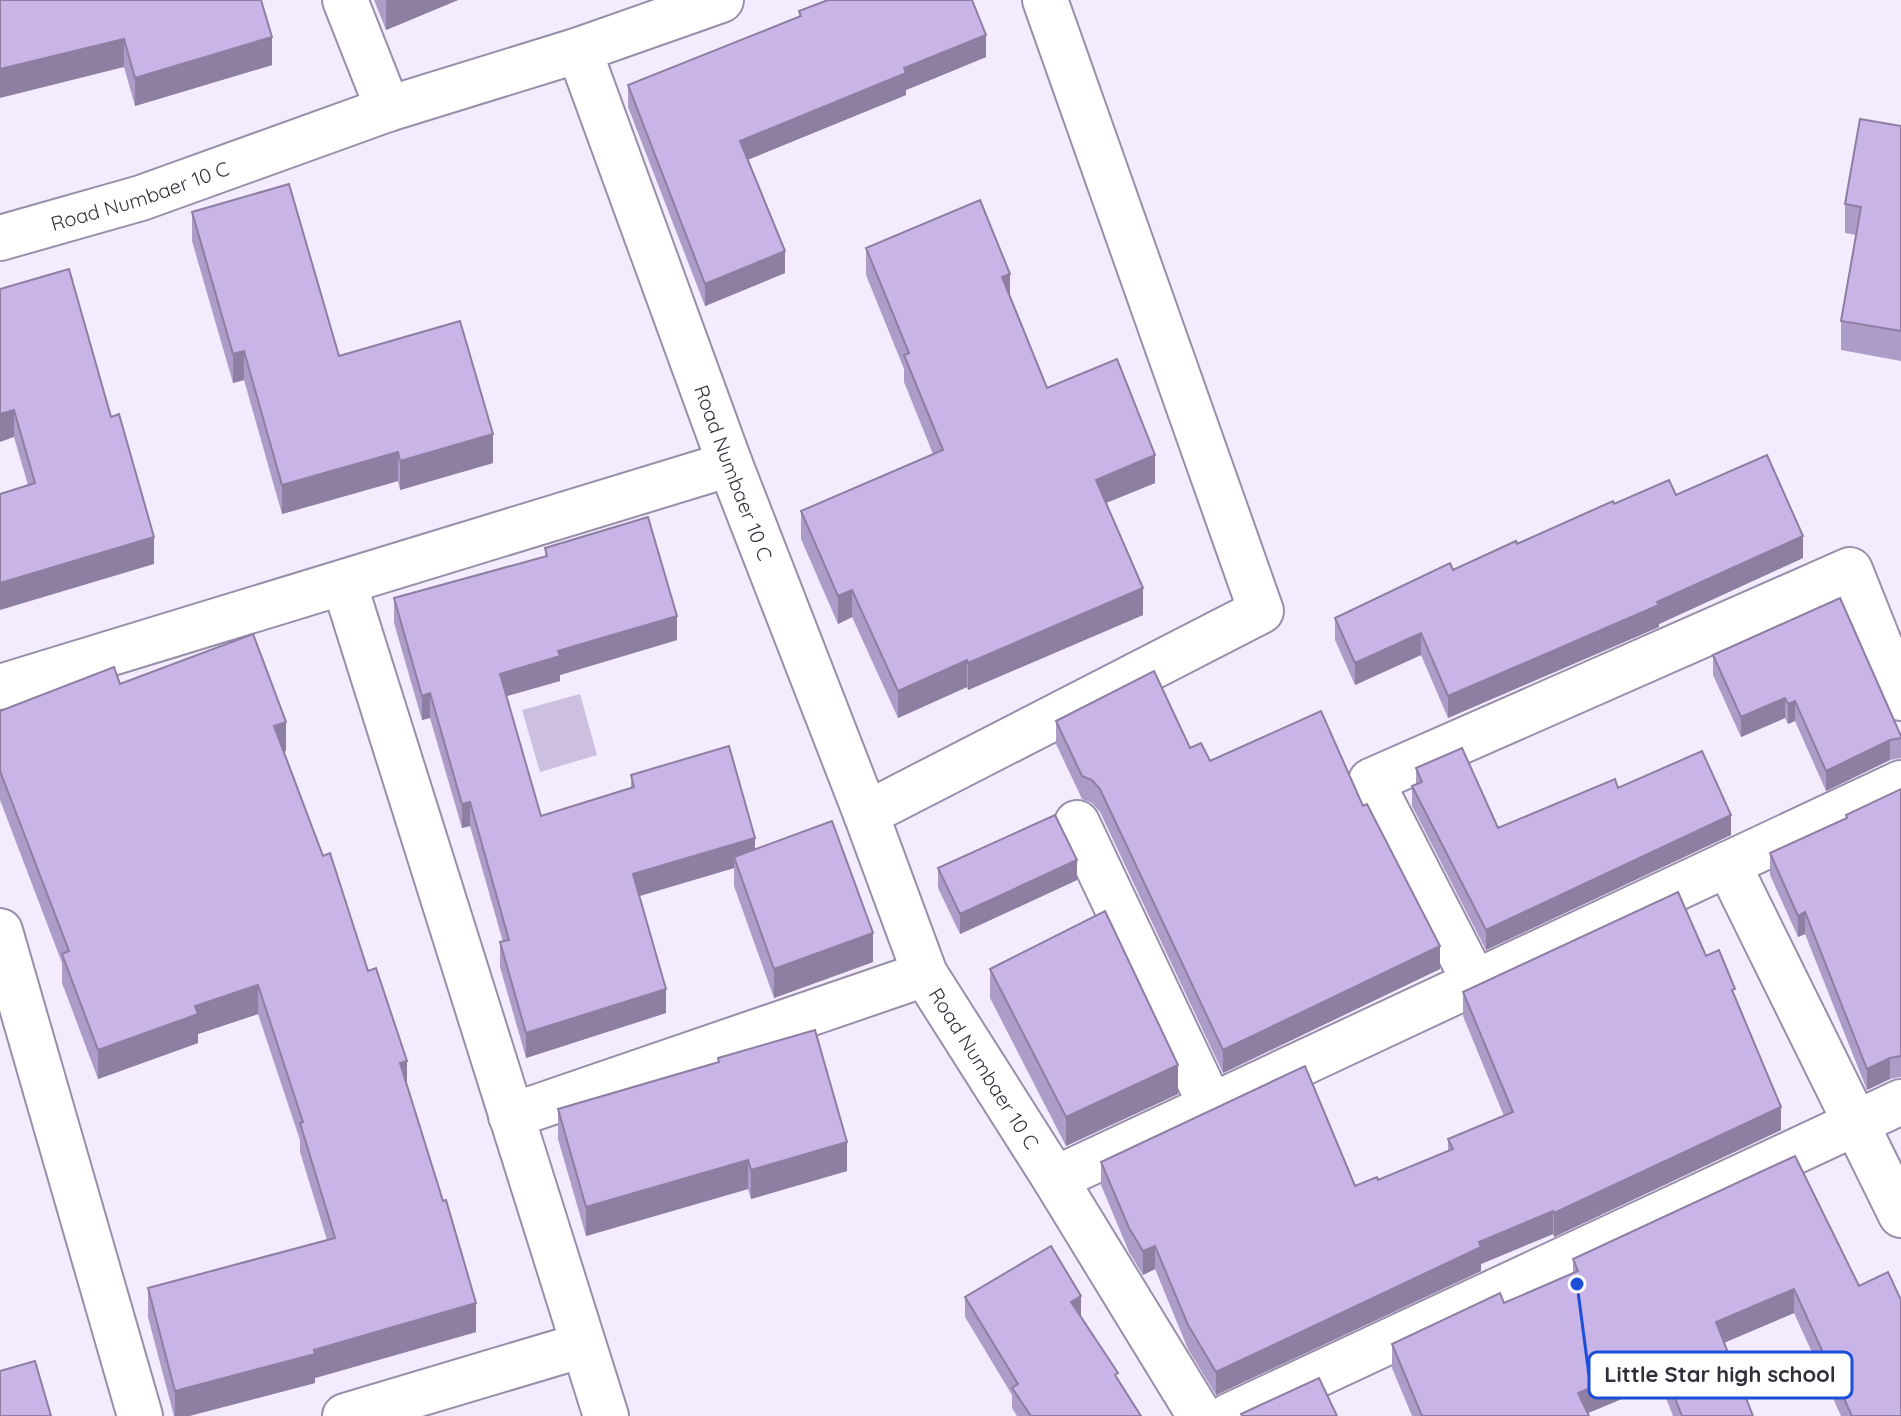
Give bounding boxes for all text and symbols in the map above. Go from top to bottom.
street label: Road Numbaer 10 C [48,155,232,236]
street label: Road Numbaer 10 C [690,381,779,564]
street label: Road Numbaer 10 C [924,983,1045,1153]
callout: Little Star high school [1589,1352,1852,1398]
text: Little Star high school [1604,1360,1836,1388]

